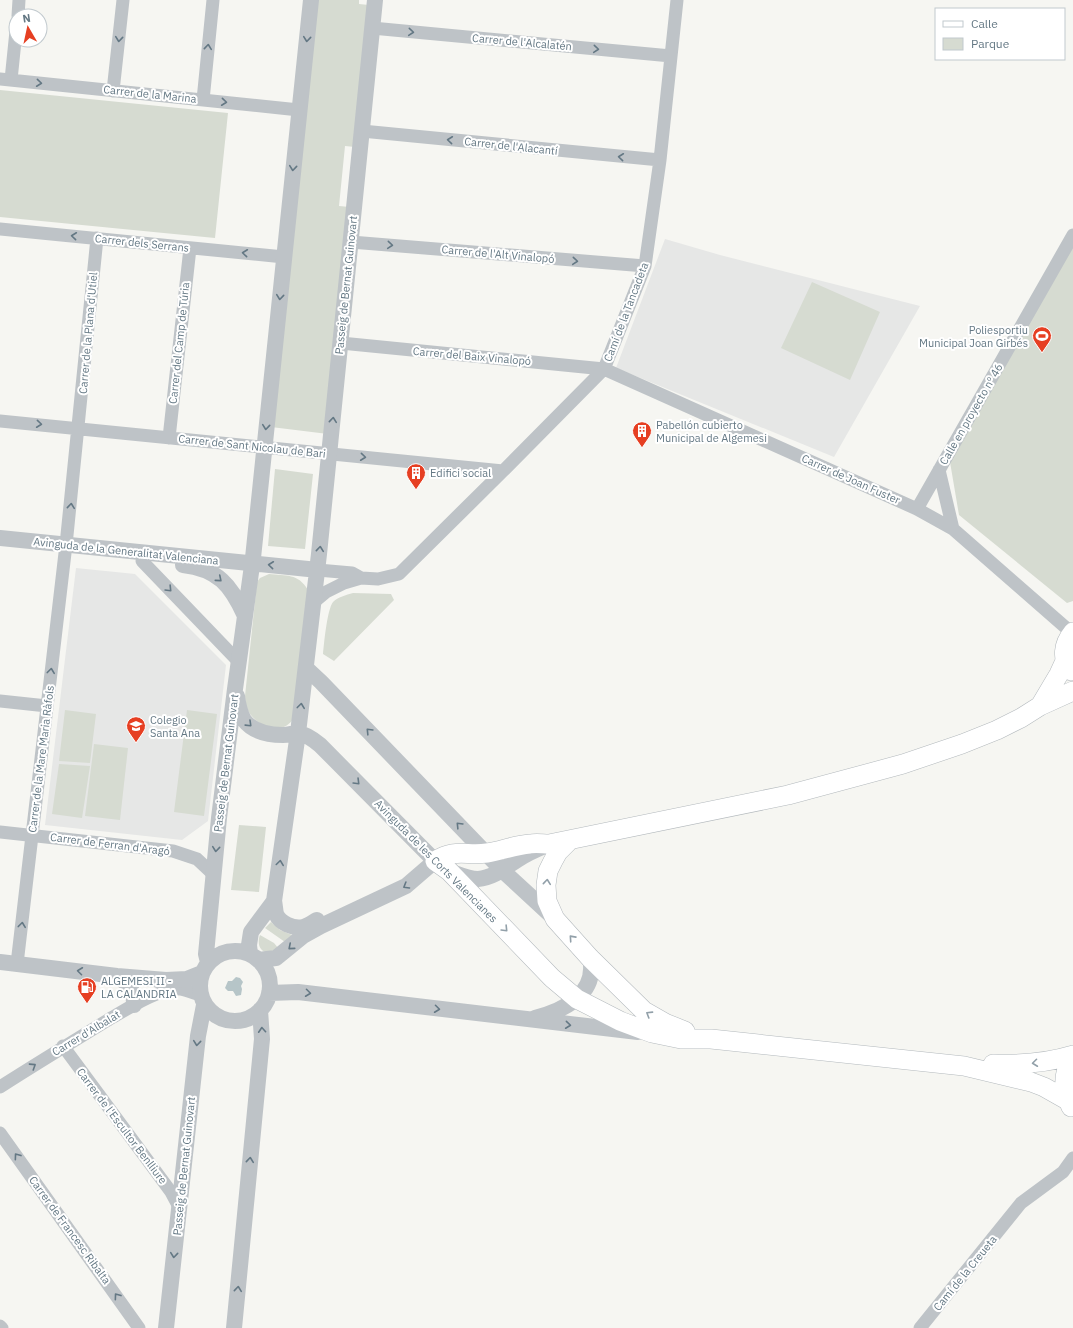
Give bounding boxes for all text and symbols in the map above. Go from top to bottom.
north arrow [8,8,48,48]
legend [935,8,1065,60]
text: N [21,11,31,26]
text: Calle [971,16,998,31]
one-way arrow [408,27,414,36]
street label: Carrer de l'Alcalatén [472,31,572,53]
one-way arrow [115,36,124,42]
one-way arrow [302,36,311,42]
text: Parque [971,36,1010,51]
one-way arrow [203,44,212,50]
one-way arrow [593,45,599,54]
one-way arrow [36,78,42,87]
street label: Carrer de la Marina [103,82,197,106]
one-way arrow [221,97,227,106]
street label: Carrer de l'Alacantí [464,134,559,158]
one-way arrow [447,136,453,145]
one-way arrow [618,152,624,161]
one-way arrow [289,165,298,171]
street label: Passeig de Bernat Guinovart [332,215,360,355]
street label: Carrer dels Serrans [94,231,190,255]
one-way arrow [71,232,77,241]
one-way arrow [387,240,393,249]
street label: Carrer de l'Alt Vinalopó [441,242,555,266]
one-way arrow [242,249,248,258]
one-way arrow [572,256,578,265]
street label: Camí de la Tancadeta [601,260,651,364]
street label: Carrer de la Plana d'Utiel [76,271,100,395]
street label: Carrer del Camp de Túria [166,281,192,405]
one-way arrow [276,294,285,300]
place label: Poliesportiu Municipal Joan Girbés [919,323,1028,350]
sports icon: Poliesportiu Municipal Joan Girbés [1031,325,1053,353]
street label: Carrer del Baix Vinalopó [412,344,532,368]
street label: Calle en proyecto nº 46 [936,361,1006,467]
one-way arrow [328,417,337,423]
place label: Pabellón cubierto Municipal de Algemesi [656,418,767,445]
one-way arrow [36,420,42,429]
building icon: Pabellón cubierto Municipal de Algemesi [631,420,653,448]
one-way arrow [262,424,271,430]
street label: Carrer de Sant Nicolau de Bari [178,431,326,461]
street label: Carrer de Joan Fuster [800,451,902,507]
one-way arrow [360,452,366,461]
building icon: Edifici social [405,462,427,490]
place label: Edifici social [430,466,491,480]
one-way arrow [66,503,75,509]
street label: Avinguda de la Generalitat Valenciana [33,534,219,568]
one-way arrow [315,546,324,552]
one-way arrow [268,561,274,570]
one-way arrow [214,574,222,581]
one-way arrow [164,584,172,592]
one-way arrow [47,668,56,674]
street label: Carrer de la Mare Maria Ràfols [25,685,57,833]
street label: Passeig de Bernat Guinovart [211,693,241,833]
one-way arrow [297,703,306,709]
place label: Colegio Santa Ana [150,713,200,740]
school or university icon: Colegio Santa Ana [125,715,147,743]
one-way arrow [244,719,252,727]
one-way arrow [366,728,373,736]
one-way arrow [352,777,360,785]
street label: Avinguda de les Corts Valencianes [372,797,500,925]
one-way arrow [456,822,463,830]
street label: Carrer de Ferran d'Aragó [49,830,171,858]
one-way arrow [211,846,220,852]
one-way arrow [275,859,284,866]
one-way arrow [542,879,551,885]
one-way arrow [403,881,410,888]
one-way arrow [17,922,26,928]
one-way arrow [500,924,508,932]
one-way arrow [570,936,577,943]
one-way arrow [289,942,296,949]
one-way arrow [77,967,83,976]
place label: ALGEMESI II - LA CALANDRIA [101,974,177,1001]
fuel station icon: ALGEMESI II - LA CALANDRIA [76,976,98,1004]
one-way arrow [305,989,311,998]
one-way arrow [434,1004,440,1013]
street label: Carrer d'Albalat [49,1007,123,1059]
one-way arrow [646,1011,653,1019]
one-way arrow [565,1020,572,1029]
one-way arrow [257,1027,266,1033]
one-way arrow [193,1040,202,1046]
one-way arrow [1032,1058,1038,1067]
one-way arrow [29,1063,36,1071]
street label: Carrer de l'Escultor Benlliure [74,1065,170,1187]
street label: Passeig de Bernat Guinovart [170,1096,198,1236]
one-way arrow [15,1154,22,1161]
one-way arrow [246,1157,255,1163]
street label: Carrer de Francesc Ribalta [26,1173,114,1287]
street label: Camí de la Creueta [930,1232,1000,1314]
one-way arrow [169,1252,178,1259]
one-way arrow [233,1286,242,1292]
one-way arrow [115,1294,122,1301]

